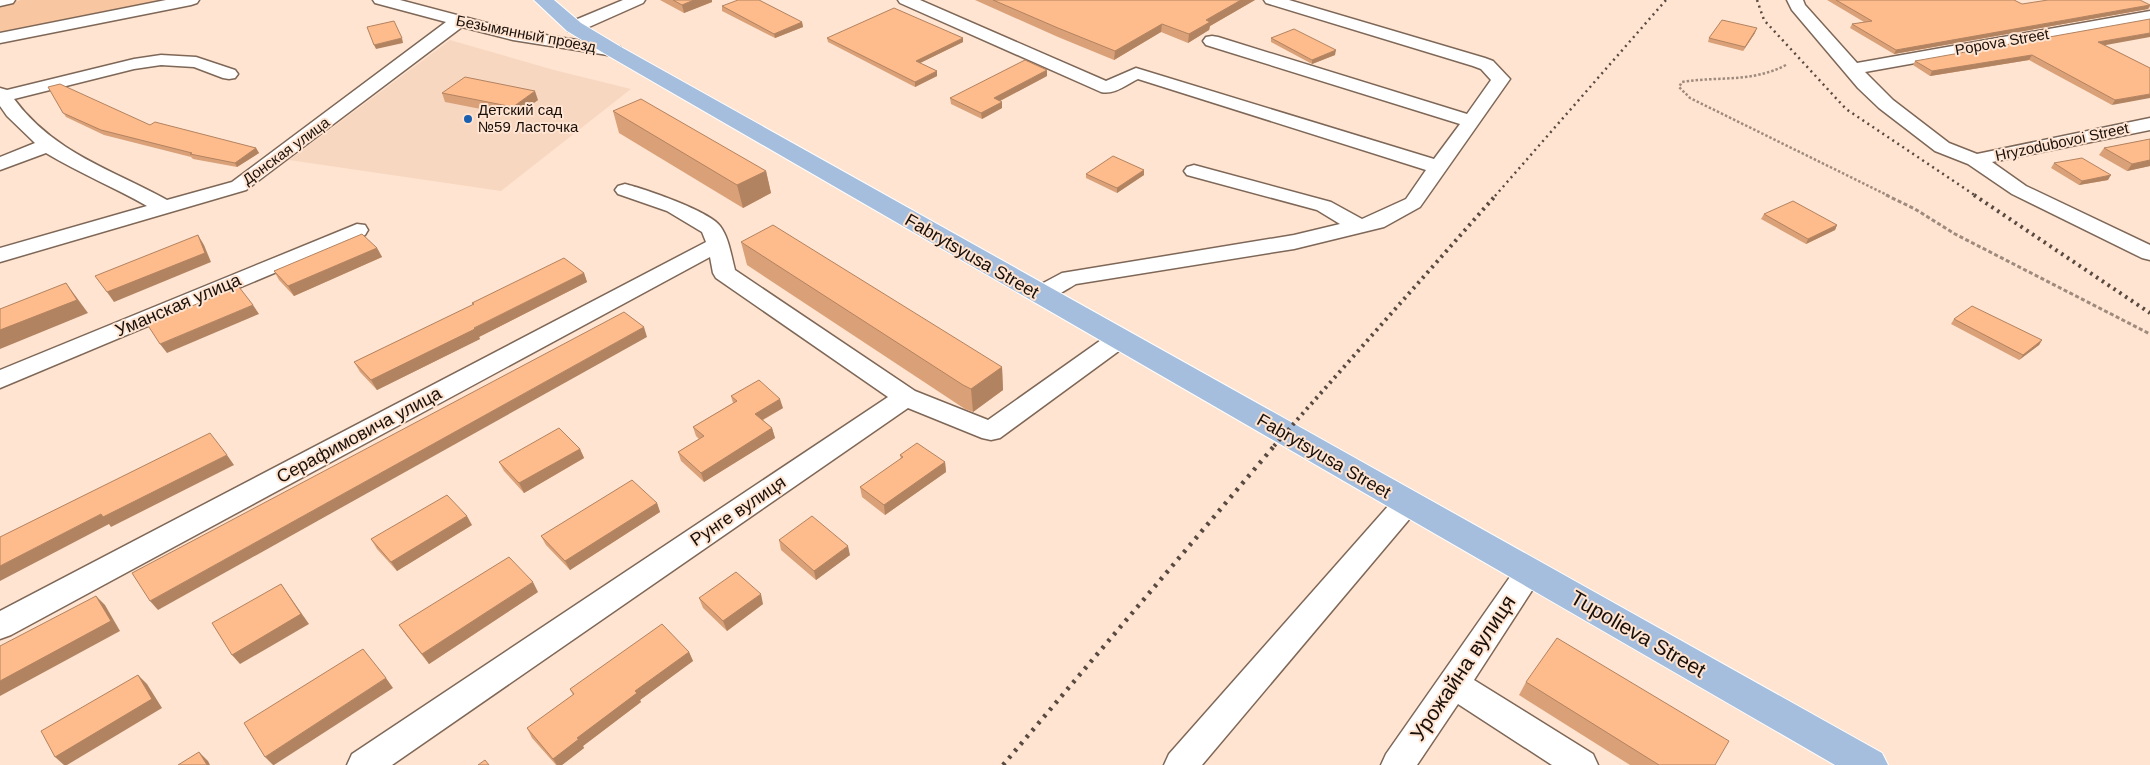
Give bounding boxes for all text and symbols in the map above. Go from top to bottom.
street label: Безымянный проезд [455,12,598,55]
street label: Popova Street [1954,25,2051,58]
place label: Детский сад №59 Ласточка [478,101,579,135]
street label: Донская улица [239,113,333,188]
marker: Детский сад №59 Ласточка [462,113,474,125]
street label: Hryzodubovoi Street [1994,119,2131,164]
street label: Fabrytsyusa Street [902,210,1042,302]
street label: Уманская улица [112,269,245,340]
street label: Серафимовича улица [273,383,446,487]
street label: Fabrytsyusa Street [1254,410,1394,502]
street label: Рунге вулиця [687,472,789,550]
street label: Tupolieva Street [1567,586,1710,682]
street label: Урожайна вулиця [1405,591,1520,745]

